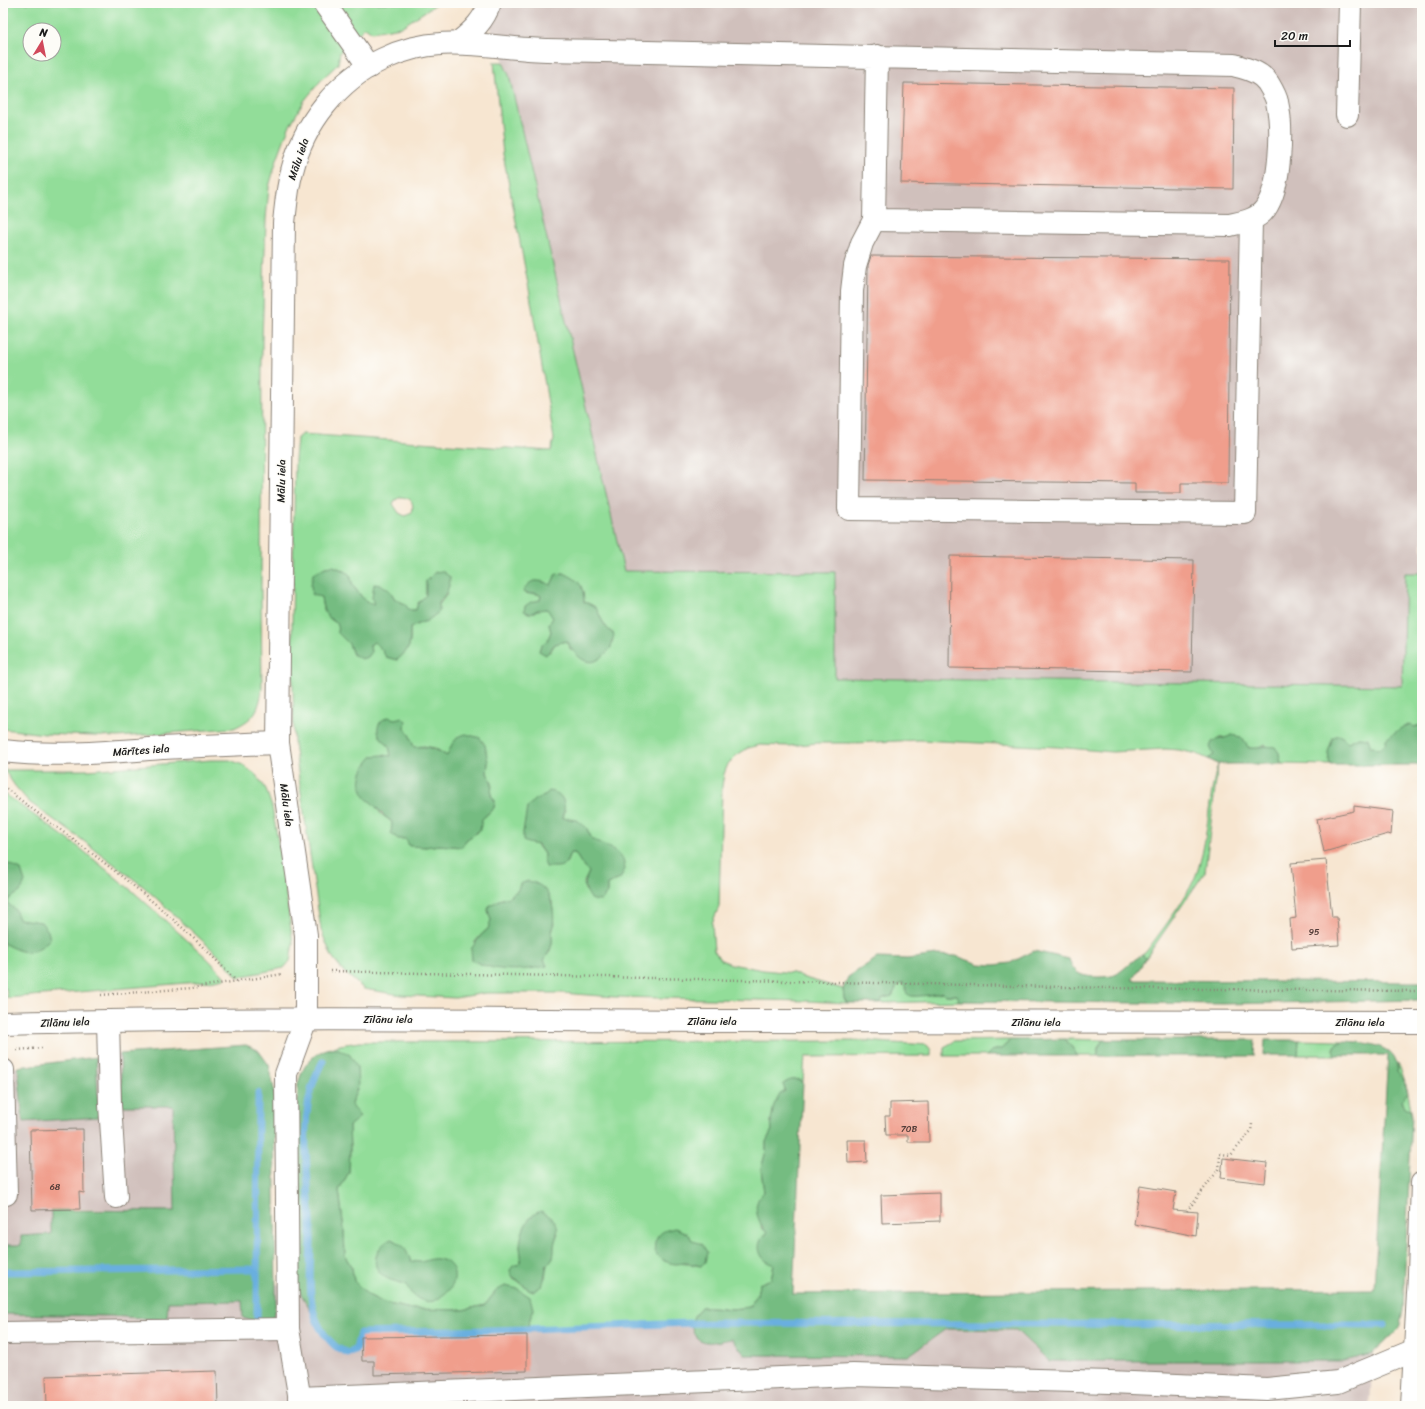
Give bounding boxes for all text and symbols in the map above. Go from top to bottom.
north arrow [22,22,62,62]
text: N [37,22,49,43]
scale bar [1275,22,1350,48]
text: 20 m [1281,25,1308,47]
street label: Mālu iela [282,135,315,183]
street label: Mālu iela [272,459,291,503]
street label: Mārītes iela [112,739,171,762]
street label: Mālu iela [274,782,299,828]
house number: 95 [1308,924,1320,940]
street label: Zīlānu iela [363,1010,413,1029]
street label: Zīlānu iela [40,1012,90,1033]
street label: Zīlānu iela [687,1012,737,1031]
street label: Zīlānu iela [1011,1013,1061,1032]
street label: Zīlānu iela [1335,1013,1385,1032]
house number: 70B [901,1121,918,1137]
house number: 68 [50,1179,61,1195]

